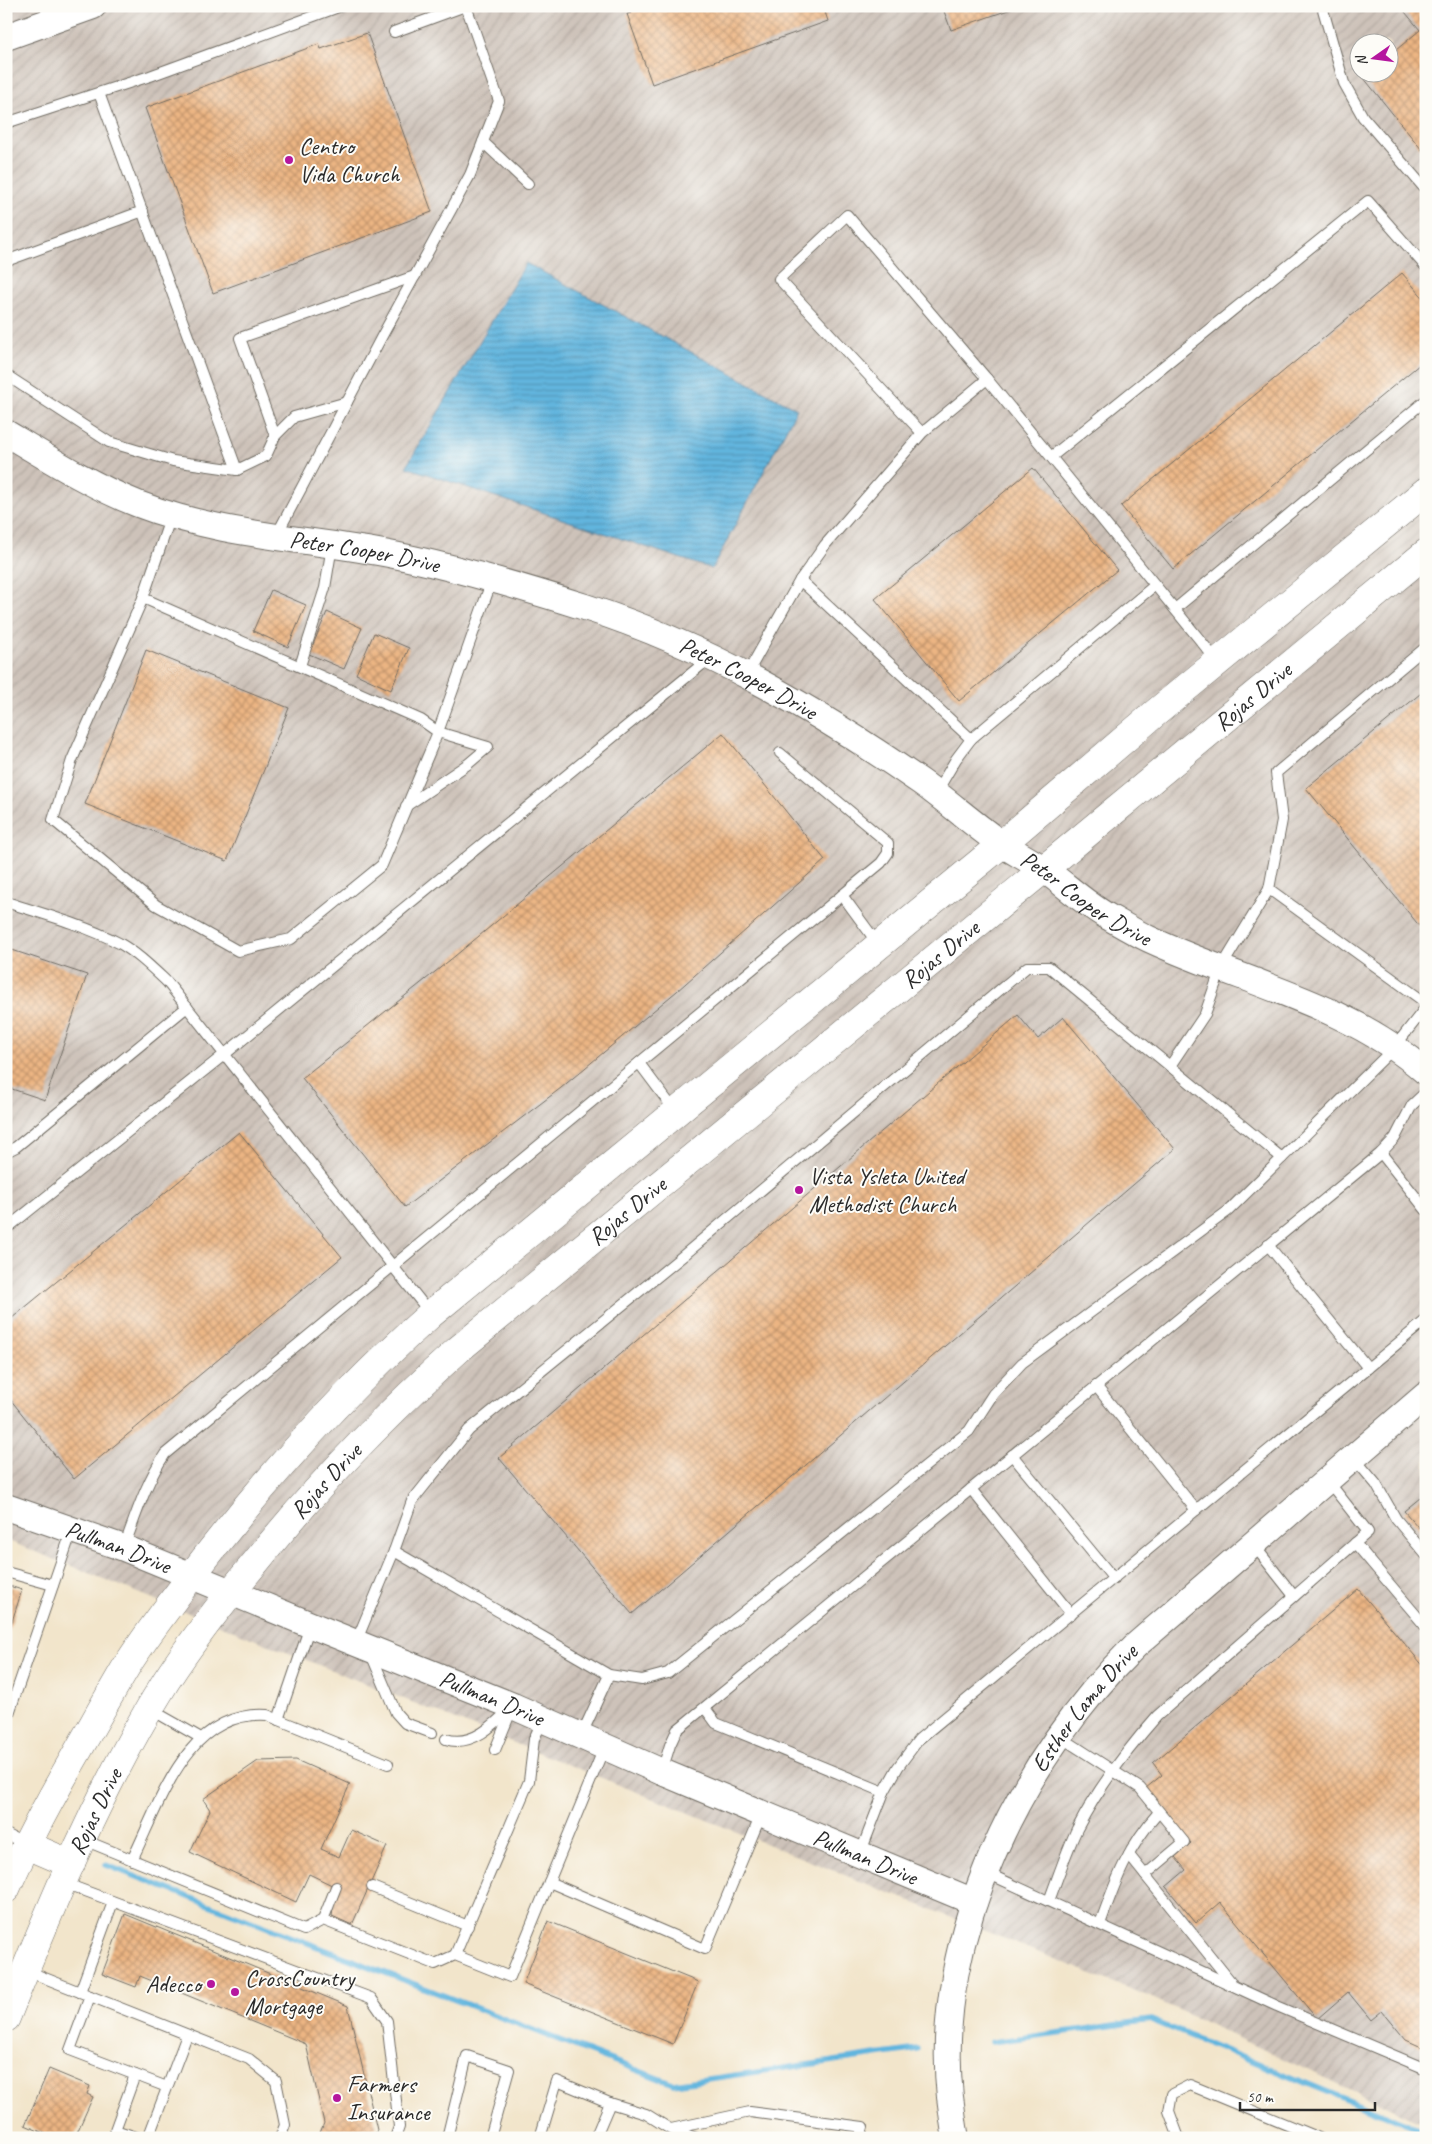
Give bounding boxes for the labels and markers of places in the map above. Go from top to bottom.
place label: Centro Vida Church [299,131,401,189]
marker: Centro Vida Church [283,154,295,166]
place label: Vista Ysleta United Methodist Church [809,1161,968,1219]
marker: Vista Ysleta United Methodist Church [793,1184,805,1196]
place label: CrossCountry Mortgage [245,1963,356,2021]
place label: Adecco [146,1969,204,1999]
marker: Adecco [205,1978,217,1990]
marker: CrossCountry Mortgage [229,1986,241,1998]
place label: Farmers Insurance [347,2069,432,2127]
marker: Farmers Insurance [331,2092,343,2104]

